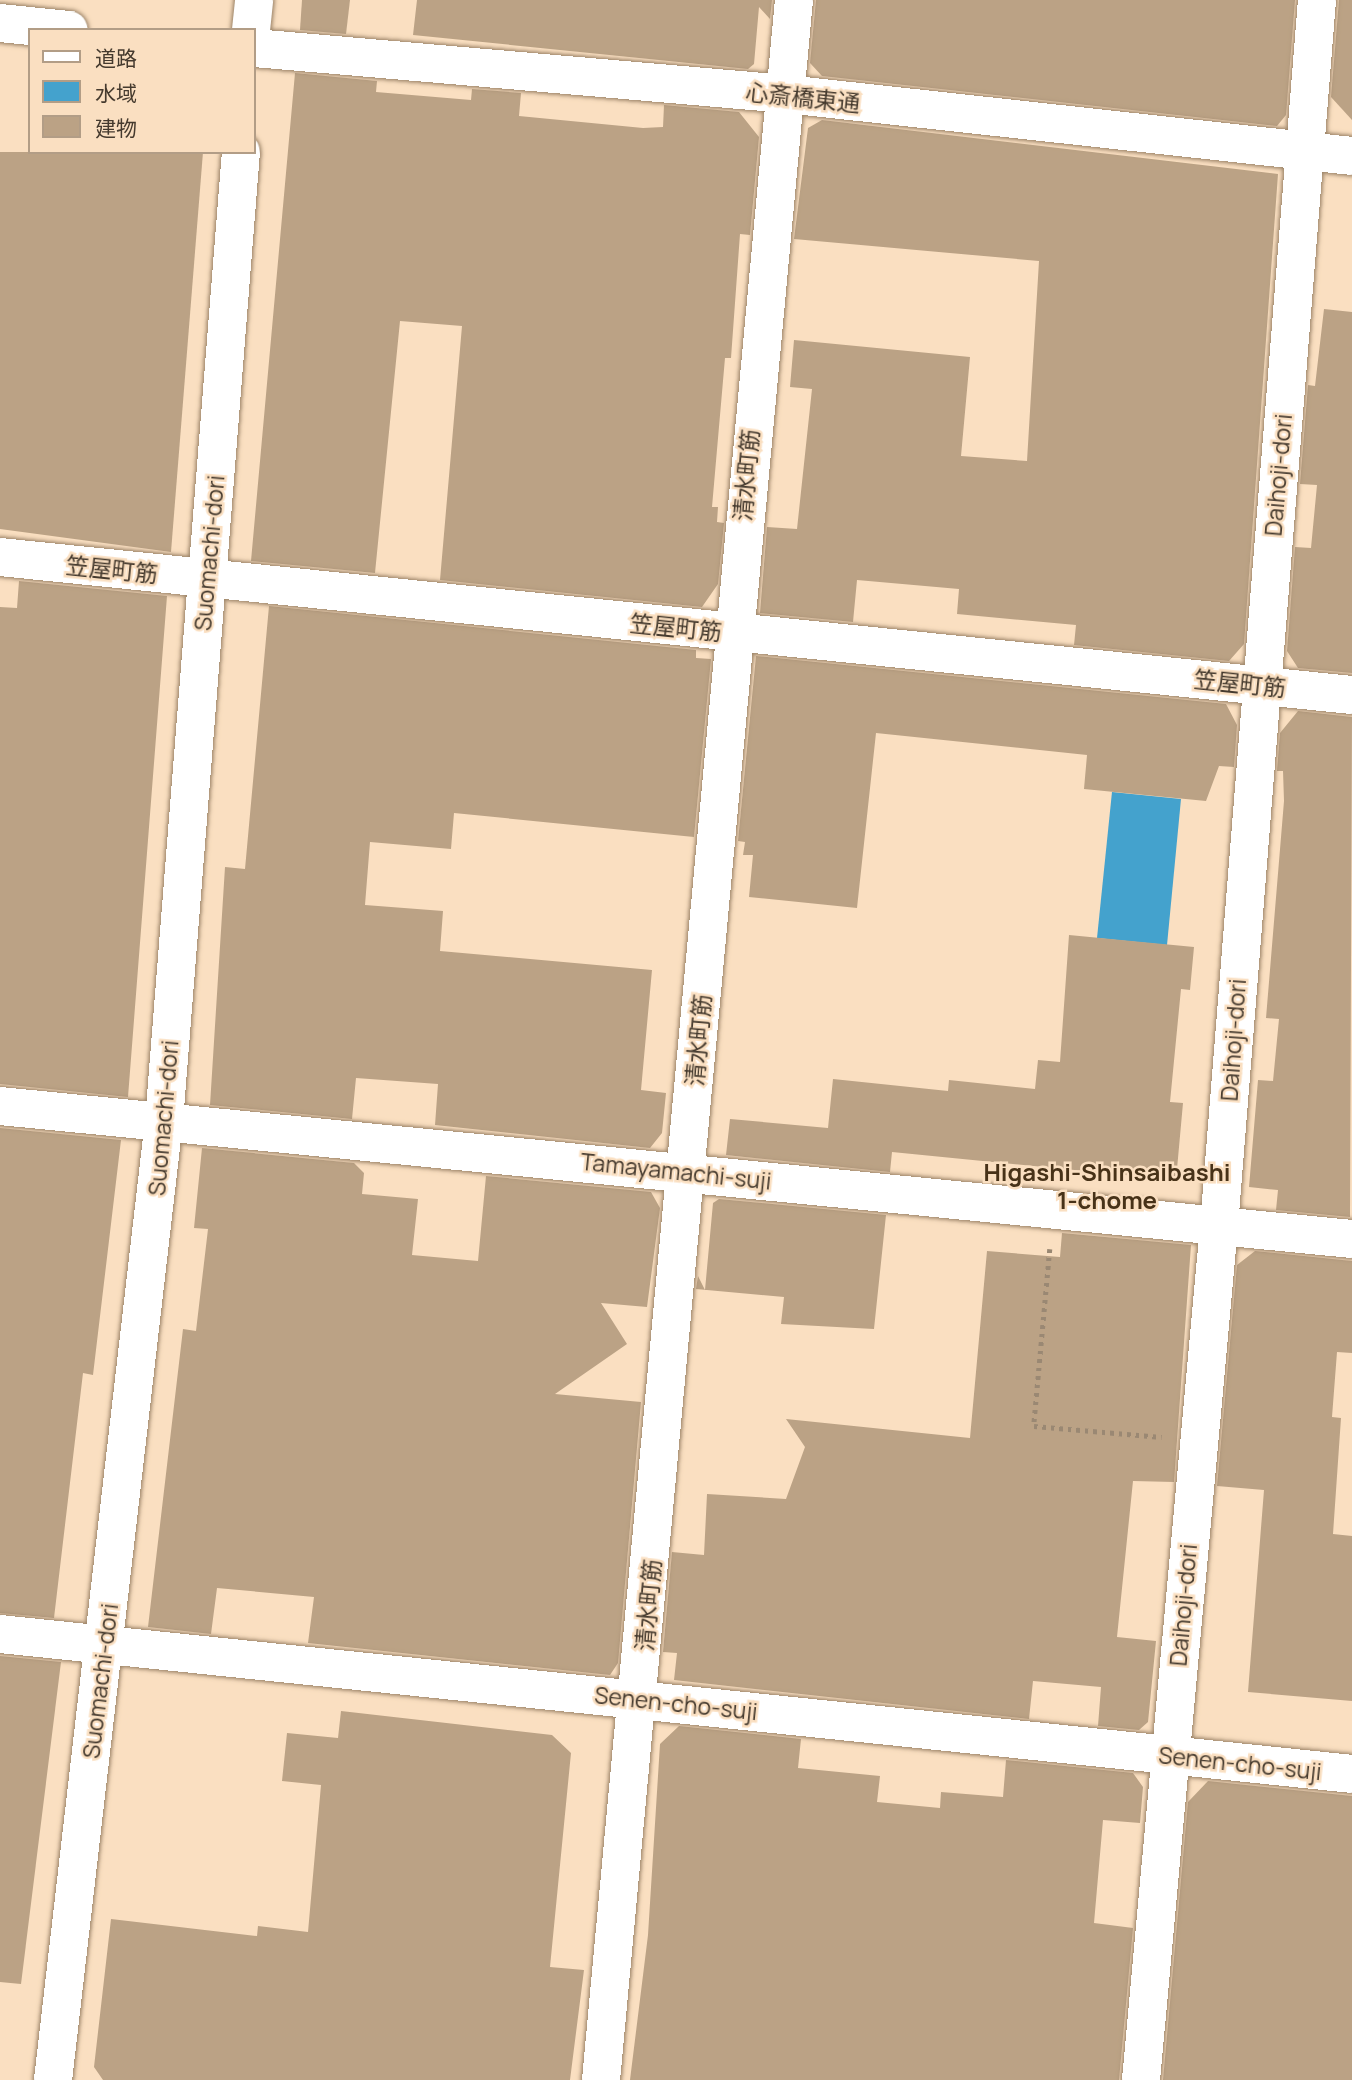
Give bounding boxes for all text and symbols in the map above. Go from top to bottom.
legend [28,28,256,154]
text: 道路 [95,44,137,72]
street label: 心斎橋東通 [744,77,862,117]
text: 水域 [95,79,137,107]
text: 建物 [95,114,137,142]
street label: Daihoji-dori [1259,413,1297,537]
street label: 清水町筋 [728,428,764,522]
street label: Suomachi-dori [188,474,230,632]
street label: 笠屋町筋 [65,550,159,588]
street label: 笠屋町筋 [629,608,723,646]
street label: 笠屋町筋 [1193,664,1287,702]
street label: Daihoji-dori [1215,978,1251,1102]
street label: 清水町筋 [680,993,716,1087]
street label: Suomachi-dori [142,1039,184,1197]
street label: Tamayamachi-suji [579,1147,773,1195]
district label: Higashi-Shinsaibashi 1-chome [984,1158,1230,1214]
street label: Daihoji-dori [1164,1543,1202,1667]
street label: 清水町筋 [630,1558,666,1652]
street label: Suomachi-dori [77,1602,123,1760]
street label: Senen-cho-suji [593,1681,759,1725]
street label: Senen-cho-suji [1157,1741,1323,1785]

